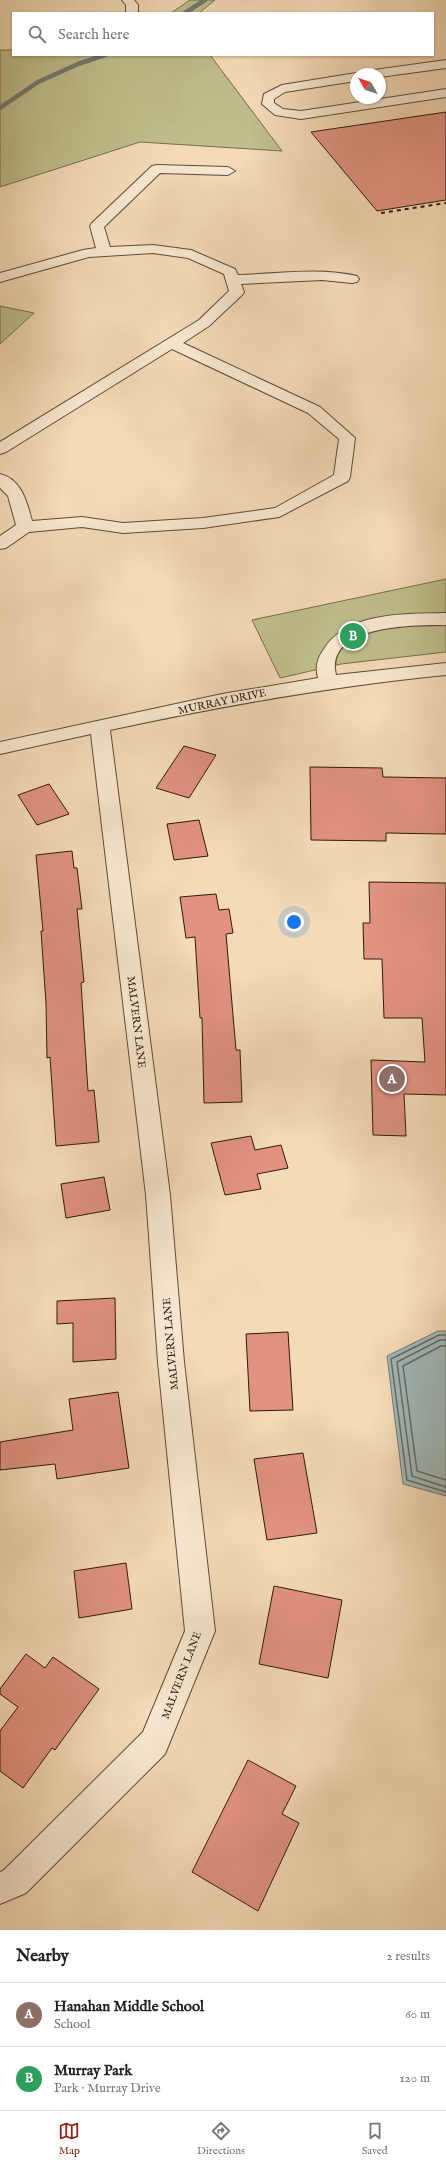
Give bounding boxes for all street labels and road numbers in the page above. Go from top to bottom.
street label: MURRAY DRIVE [177,686,268,718]
street label: MALVERN LANE [123,975,149,1069]
street label: MALVERN LANE [160,1297,182,1391]
street label: MALVERN LANE [159,1629,205,1721]

